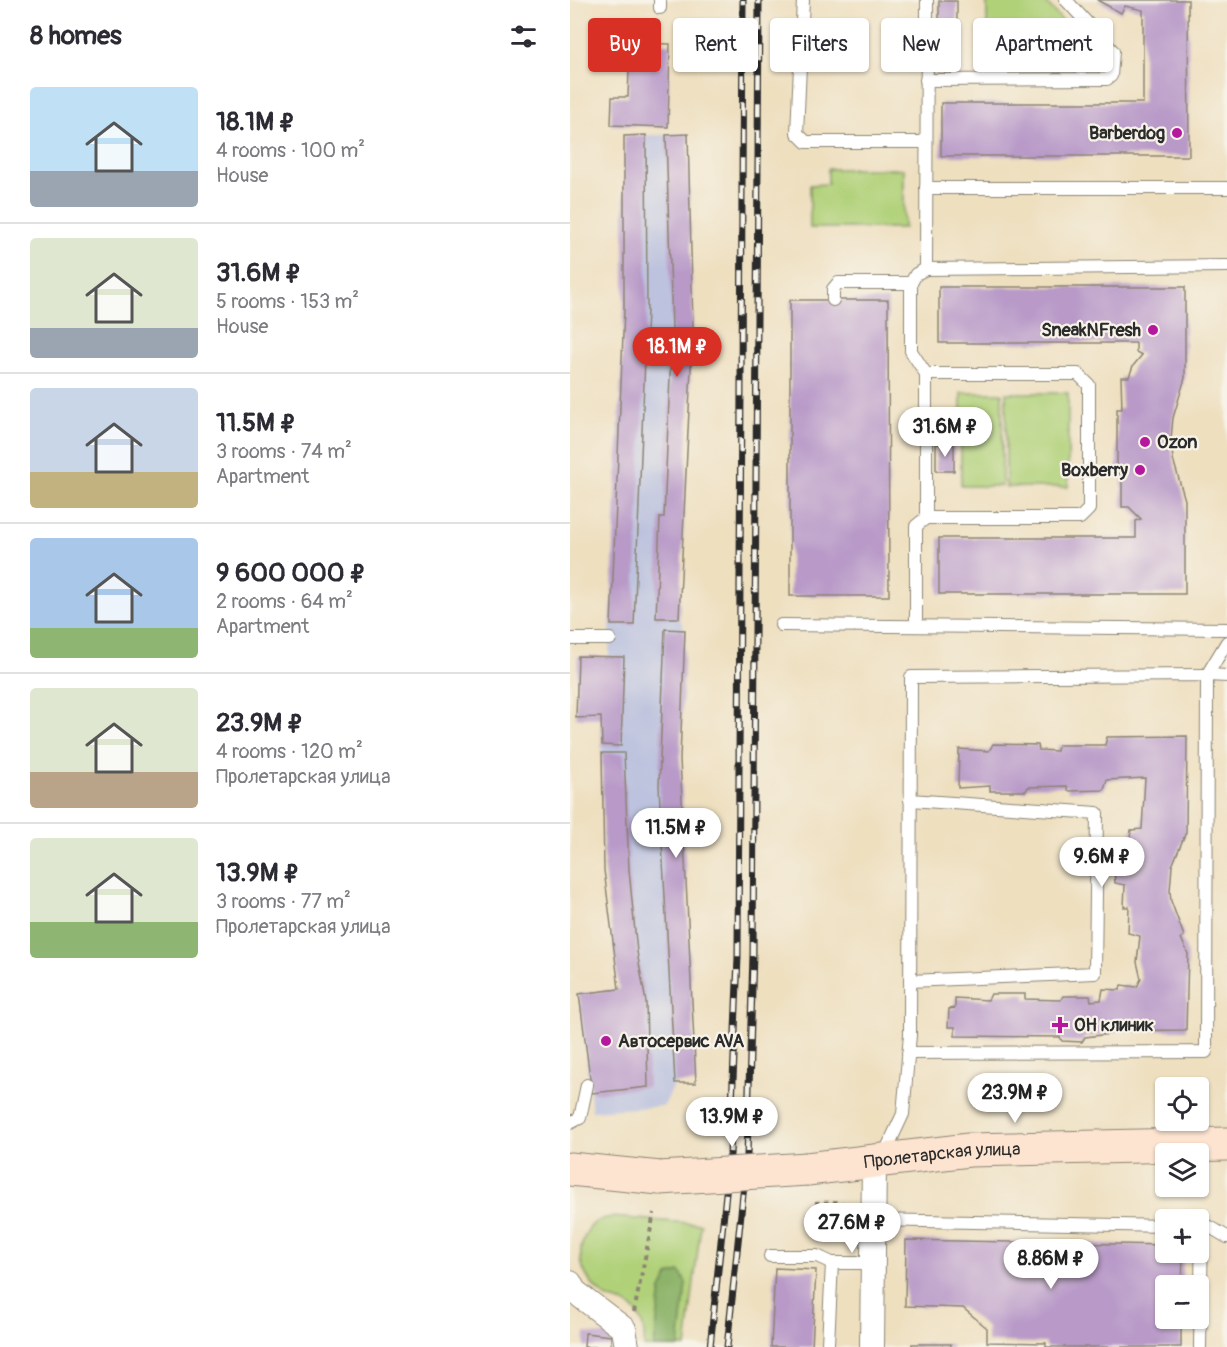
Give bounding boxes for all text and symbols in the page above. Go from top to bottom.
chip: Buy [588,18,661,72]
chip: Rent [673,18,758,72]
chip: Filters [770,18,869,72]
chip: New [881,18,961,72]
chip: Apartment [973,18,1113,72]
text: 8 homes [30,20,122,52]
icon: filters [507,20,540,53]
text: 18.1M ₽ [216,106,295,138]
icon: home [78,111,150,183]
place label: Barberdog [1089,122,1165,145]
marker: Barberdog [1170,126,1184,140]
text: 4 rooms · 100 m² [216,138,365,163]
text: House [216,163,268,188]
text: 31.6M ₽ [216,257,301,289]
icon: home [78,262,150,334]
text: 5 rooms · 153 m² [216,289,359,314]
text: House [216,314,268,339]
place label: SneakNFresh [1041,319,1142,342]
marker: SneakNFresh [1146,323,1160,337]
pin: 18.1M ₽ [622,327,732,378]
text: 18.1M ₽ [647,334,707,359]
text: 11.5M ₽ [216,407,296,439]
pin: 31.6M ₽ [890,407,1000,458]
icon: home [78,412,150,484]
text: 31.6M ₽ [912,414,978,439]
place label: Ozon [1157,431,1197,454]
marker: Ozon [1138,435,1152,449]
text: 3 rooms · 74 m² [216,439,352,464]
place label: Boxberry [1061,459,1128,482]
marker: Boxberry [1133,463,1147,477]
text: Apartment [216,464,309,489]
text: 9 600 000 ₽ [216,557,366,589]
icon: home [78,562,150,634]
text: 2 rooms · 64 m² [216,589,353,614]
text: Apartment [216,614,309,639]
text: 23.9M ₽ [216,707,303,739]
icon: home [78,712,150,784]
text: 4 rooms · 120 m² [216,739,363,764]
text: Пролетарская улица [216,764,391,789]
pin: 11.5M ₽ [621,808,731,859]
text: 11.5M ₽ [645,815,707,840]
pin: 9.6M ₽ [1053,837,1151,888]
text: 9.6M ₽ [1073,844,1131,869]
text: 13.9M ₽ [216,857,300,889]
icon: home [78,862,150,934]
text: 3 rooms · 77 m² [216,889,351,914]
text: Пролетарская улица [216,914,391,939]
place label: ОН клиник [1074,1014,1154,1037]
marker: ОН клиник [1051,1016,1069,1034]
place label: Автосервис AVA [618,1030,744,1053]
marker: Автосервис AVA [599,1034,613,1048]
pin: 23.9M ₽ [960,1073,1070,1124]
map controls [1155,1077,1209,1329]
button: locate [1155,1077,1209,1131]
text: 23.9M ₽ [981,1080,1049,1105]
pin: 13.9M ₽ [677,1097,787,1148]
text: 13.9M ₽ [700,1104,764,1129]
street label: Пролетарская улица [863,1138,1021,1174]
button: layers [1155,1143,1209,1197]
pin: 27.6M ₽ [797,1203,907,1254]
button: + [1155,1209,1209,1263]
text: 27.6M ₽ [818,1210,886,1235]
pin: 8.86M ₽ [996,1239,1106,1290]
text: 8.86M ₽ [1018,1246,1084,1271]
button: − [1155,1275,1209,1329]

